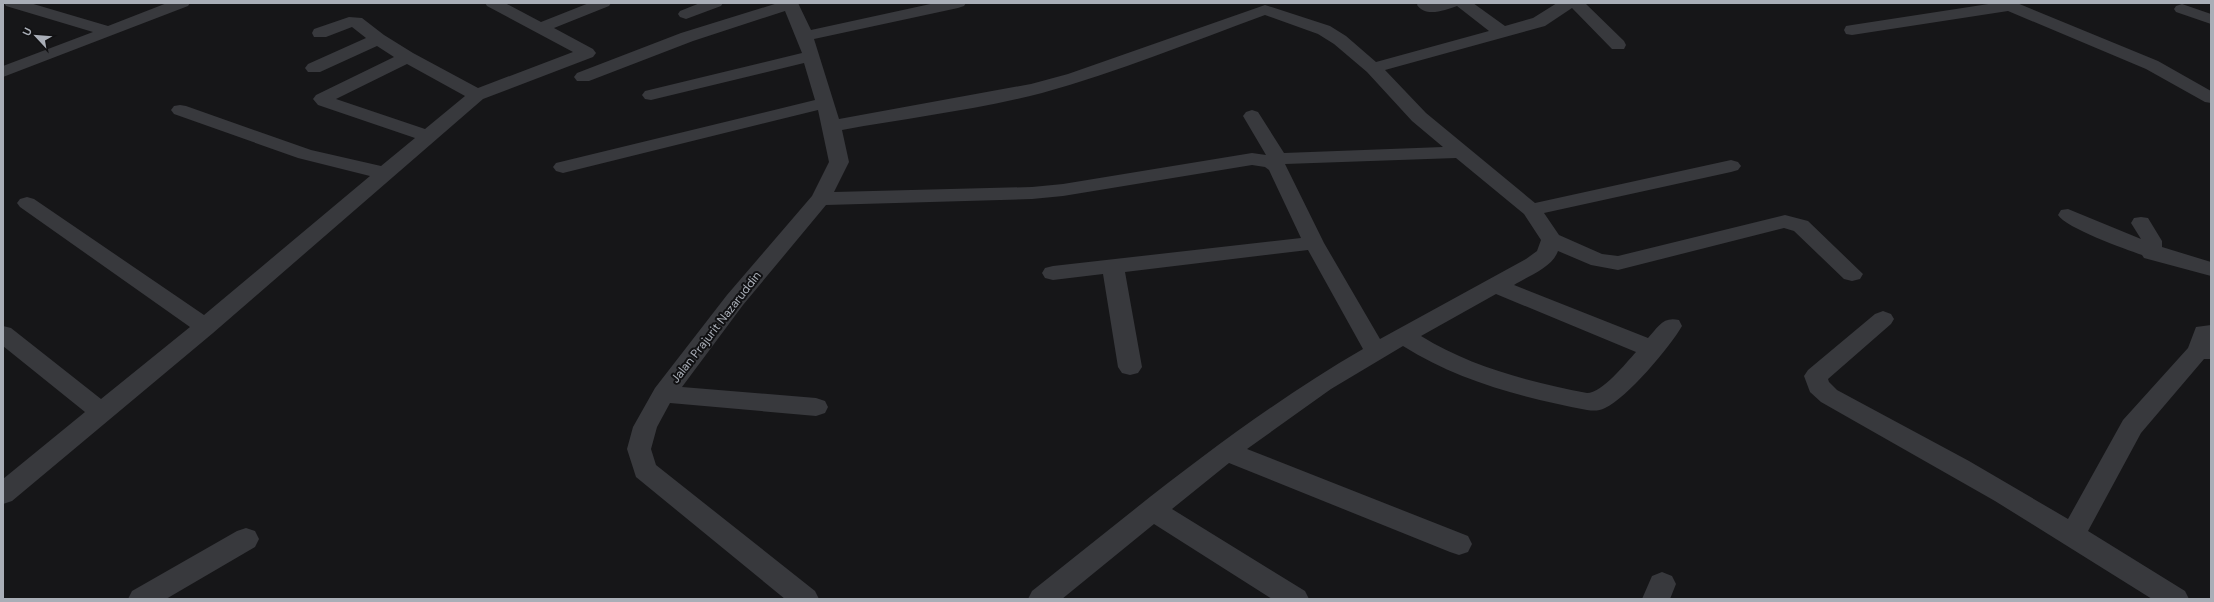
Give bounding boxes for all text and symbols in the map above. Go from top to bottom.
north arrow [16,16,56,56]
text: U [19,25,35,38]
street label: Jalan Prajurit Nazaruddin [667,268,765,386]

